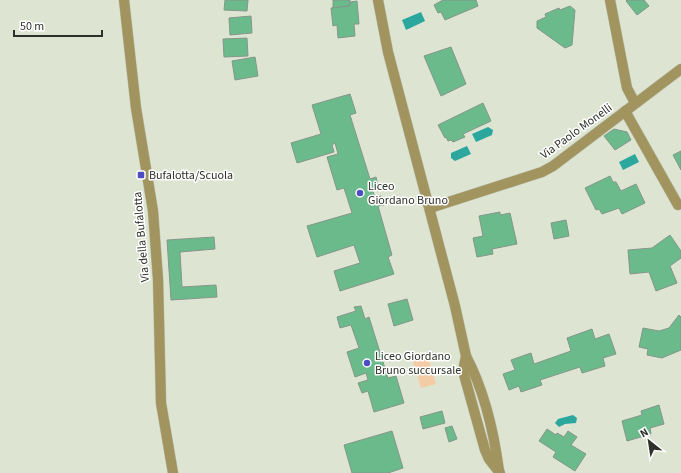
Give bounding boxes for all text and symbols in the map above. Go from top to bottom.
scale bar [14,12,102,38]
text: 50 m [20,18,44,35]
street label: Via Paolo Monelli [537,99,616,163]
place label: Bufalotta/Scuola [149,167,233,184]
marker: Bufalotta/Scuola [136,170,146,180]
place label: Liceo Giordano Bruno [368,178,448,209]
marker: Liceo Giordano Bruno [355,188,365,198]
street label: Via della Bufalotta [129,191,154,283]
place label: Liceo Giordano Bruno succursale [375,348,461,379]
marker: Liceo Giordano Bruno succursale [362,358,372,368]
north arrow [629,421,669,461]
text: N [637,424,651,441]

